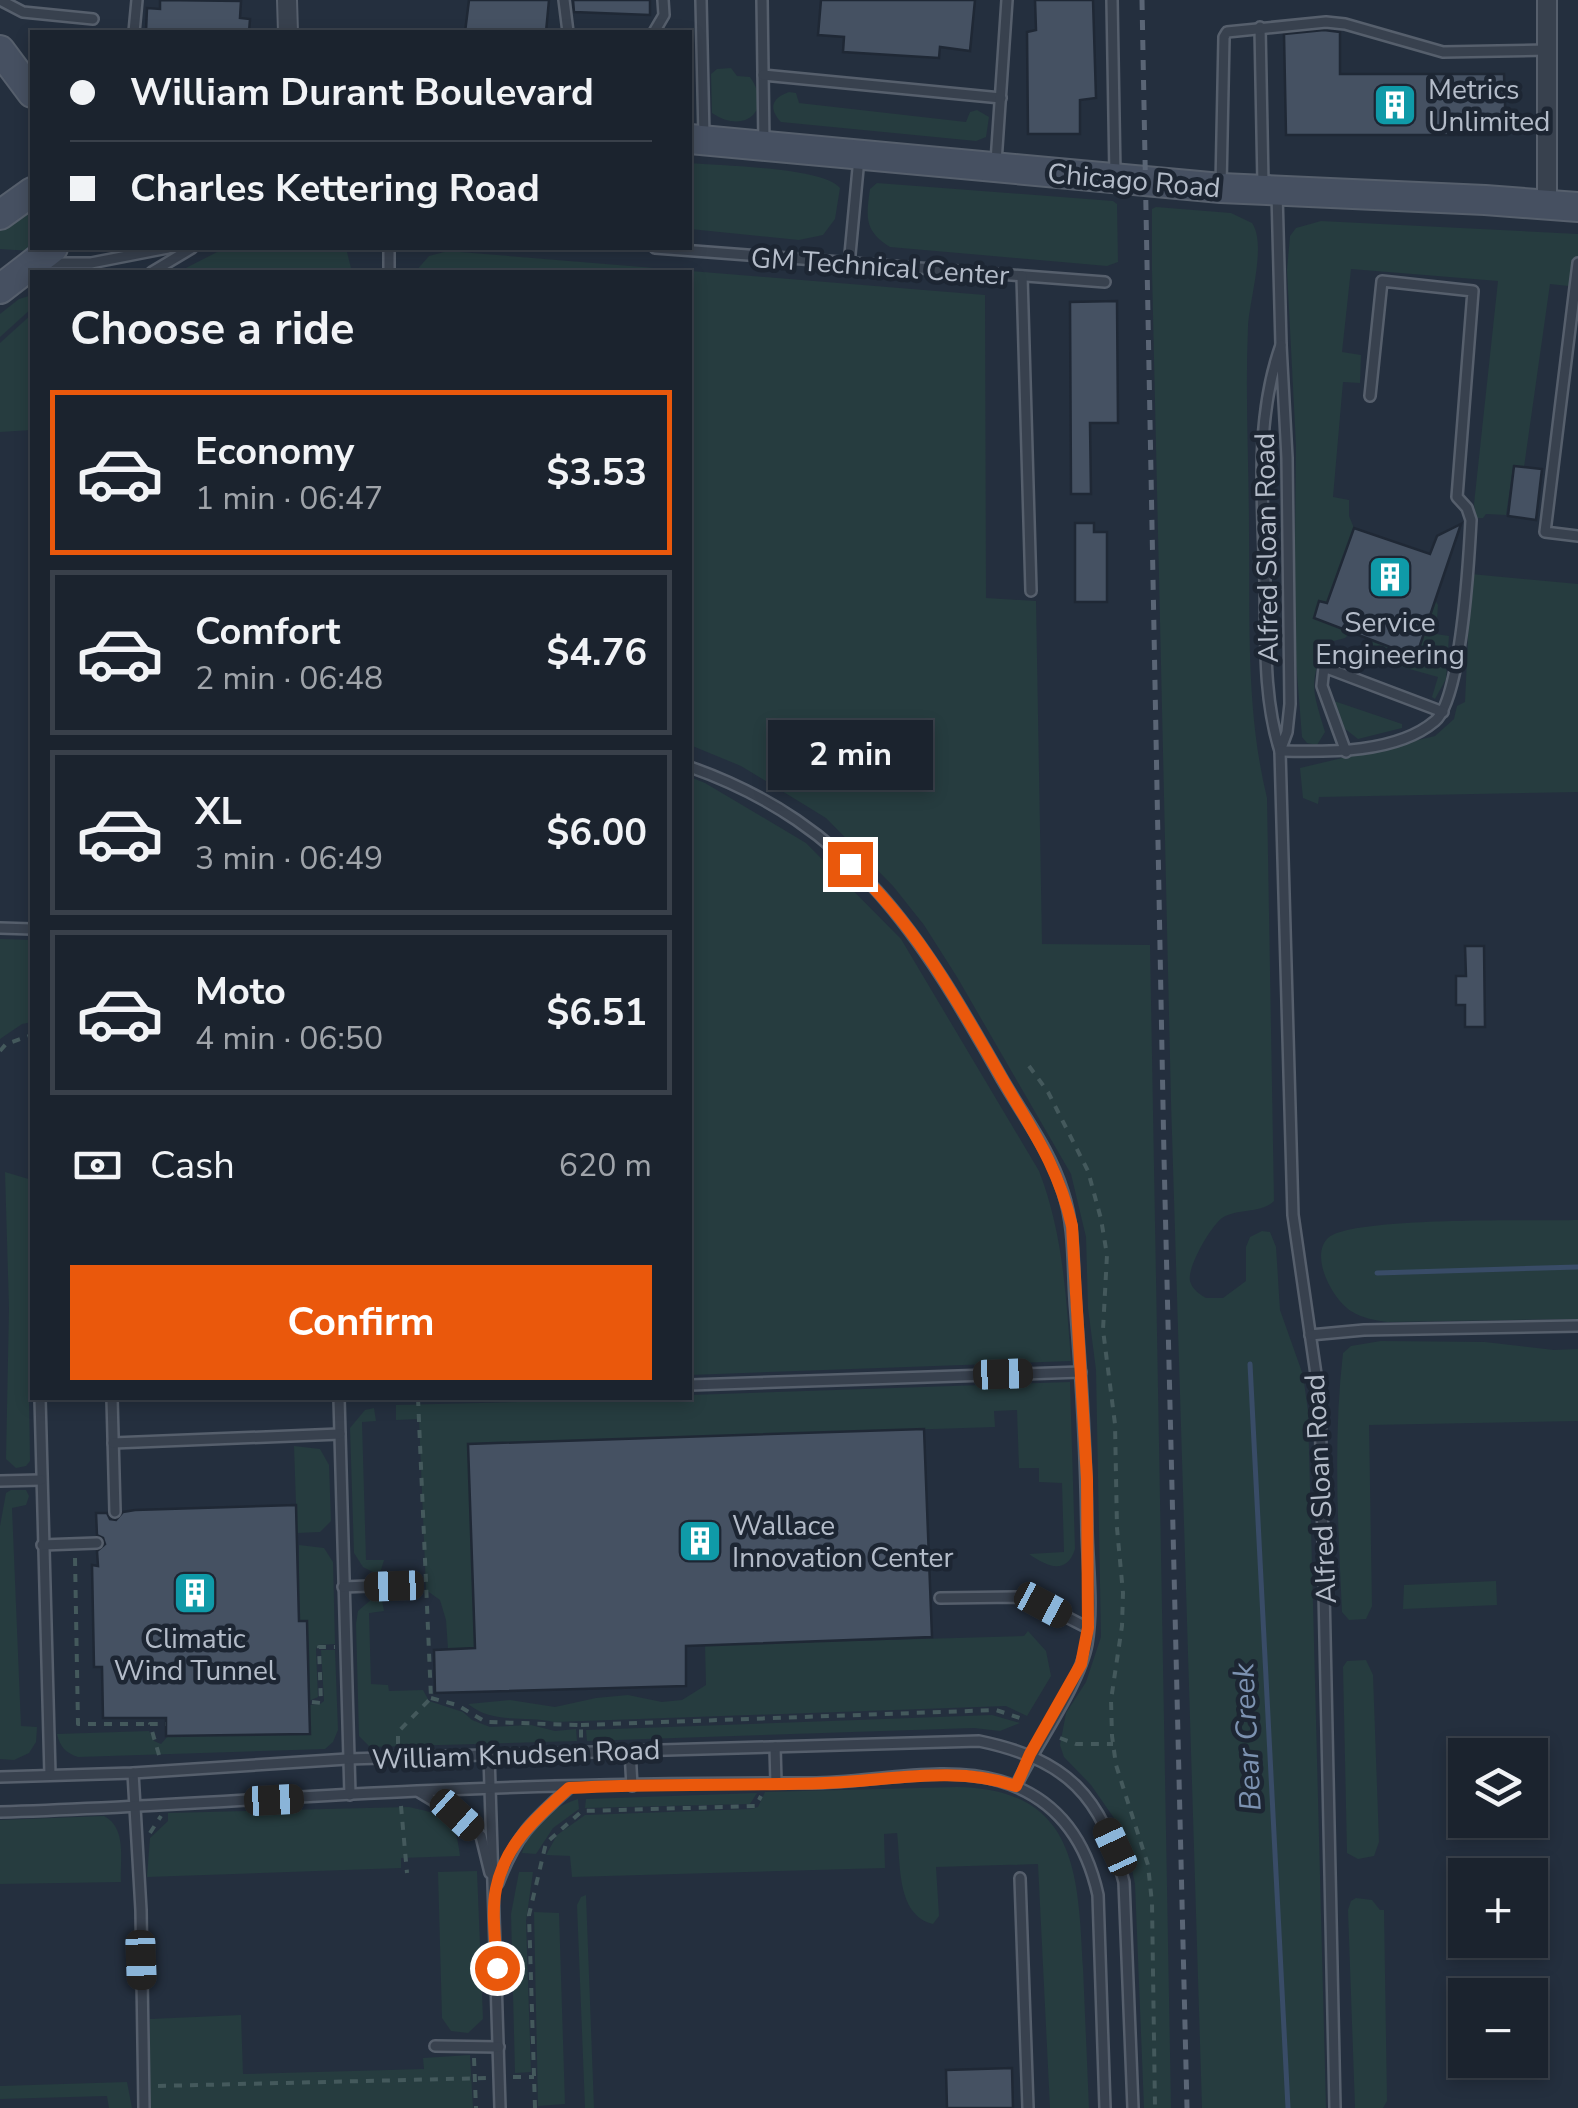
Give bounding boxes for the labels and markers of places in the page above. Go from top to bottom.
place label: Metrics Unlimited [1428,71,1550,141]
building icon: Metrics Unlimited [1372,82,1418,128]
building icon: Service Engineering [1367,554,1413,600]
place label: Service Engineering [1315,604,1465,674]
place label: Wallace Innovation Center [732,1507,954,1577]
building icon: Wallace Innovation Center [677,1518,723,1564]
building icon: Climatic Wind Tunnel [172,1570,218,1616]
place label: Climatic Wind Tunnel [114,1620,277,1690]

